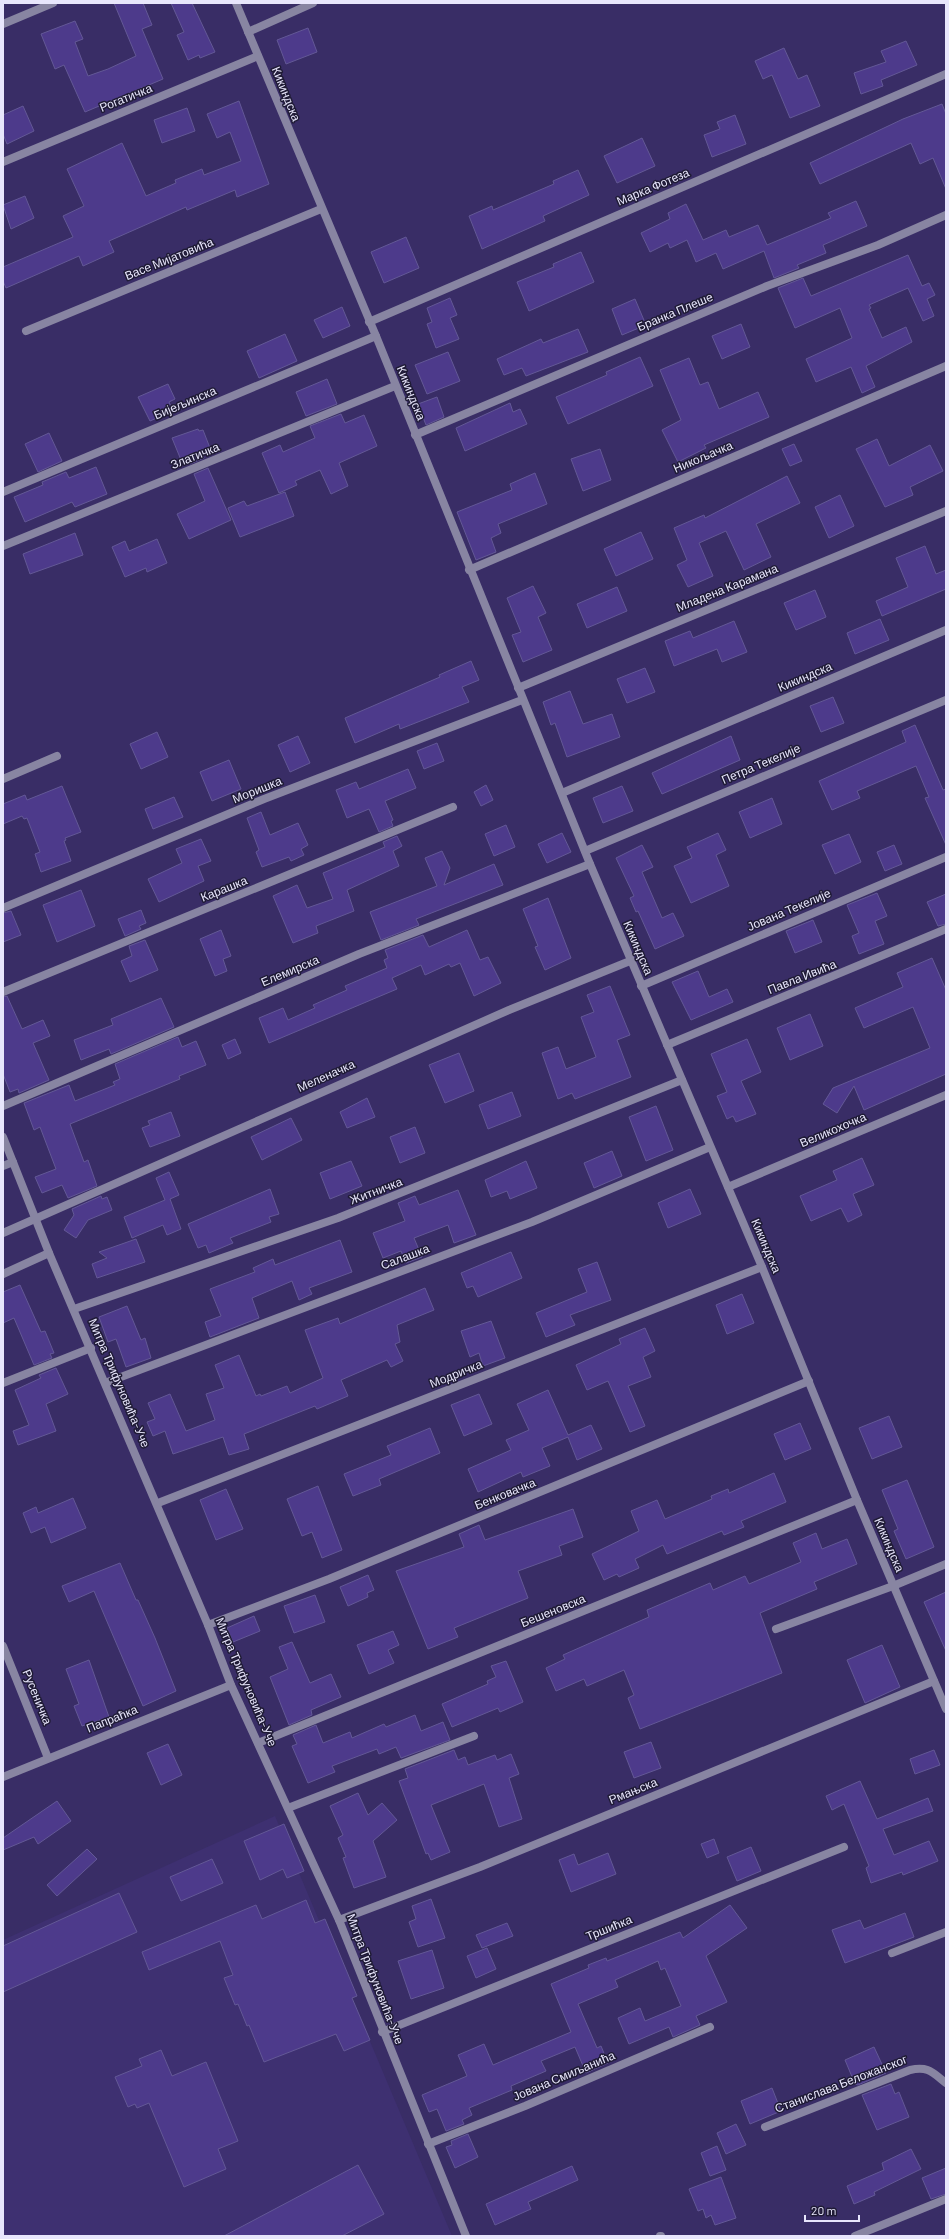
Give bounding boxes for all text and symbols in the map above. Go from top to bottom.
street label: Кикиндска [269,64,304,124]
street label: Рогатичка [97,80,154,114]
street label: Марка Фотеза [614,164,692,209]
street label: Васе Мијатовића [122,234,215,283]
street label: Бранка Плеше [635,289,715,334]
street label: Кикиндска [394,363,429,423]
street label: Бијељинска [151,383,219,422]
street label: Никољачка [671,437,735,475]
street label: Златичка [168,439,221,471]
street label: Младена Карамана [674,560,780,615]
street label: Кикиндска [775,658,834,695]
street label: Петра Текелије [719,740,803,787]
street label: Моришка [230,773,284,806]
street label: Карашка [198,872,250,905]
street label: Јована Текелије [745,885,833,934]
street label: Кикиндска [620,918,657,977]
street label: Елемирска [259,951,321,989]
street label: Павла Ивића [765,956,838,996]
street label: Меленачка [295,1056,357,1094]
street label: Великохочка [797,1109,868,1149]
street label: Житничка [347,1174,404,1206]
street label: Кикиндска [748,1216,785,1275]
street label: Салашка [378,1240,431,1272]
street label: Митра Трифуновића-Уче [85,1316,154,1450]
street label: Модричка [427,1356,485,1391]
street label: Бенковачка [472,1474,537,1512]
street label: Кикиндска [871,1515,908,1574]
street label: Бешеновска [518,1591,587,1629]
street label: Митра Трифуновића-Уче [212,1615,281,1749]
street label: Русеничка [20,1667,55,1727]
street label: Папраћка [84,1701,140,1736]
street label: Рмањска [606,1774,659,1806]
street label: Митра Трифуновића-Уче [344,1911,407,2047]
street label: Тршићка [584,1911,634,1944]
street label: Јована Смиљанића [511,2047,617,2103]
street label: Станислава Беложанског [772,2051,909,2115]
scale bar [805,2197,859,2223]
text: 20 m [811,2203,837,2217]

